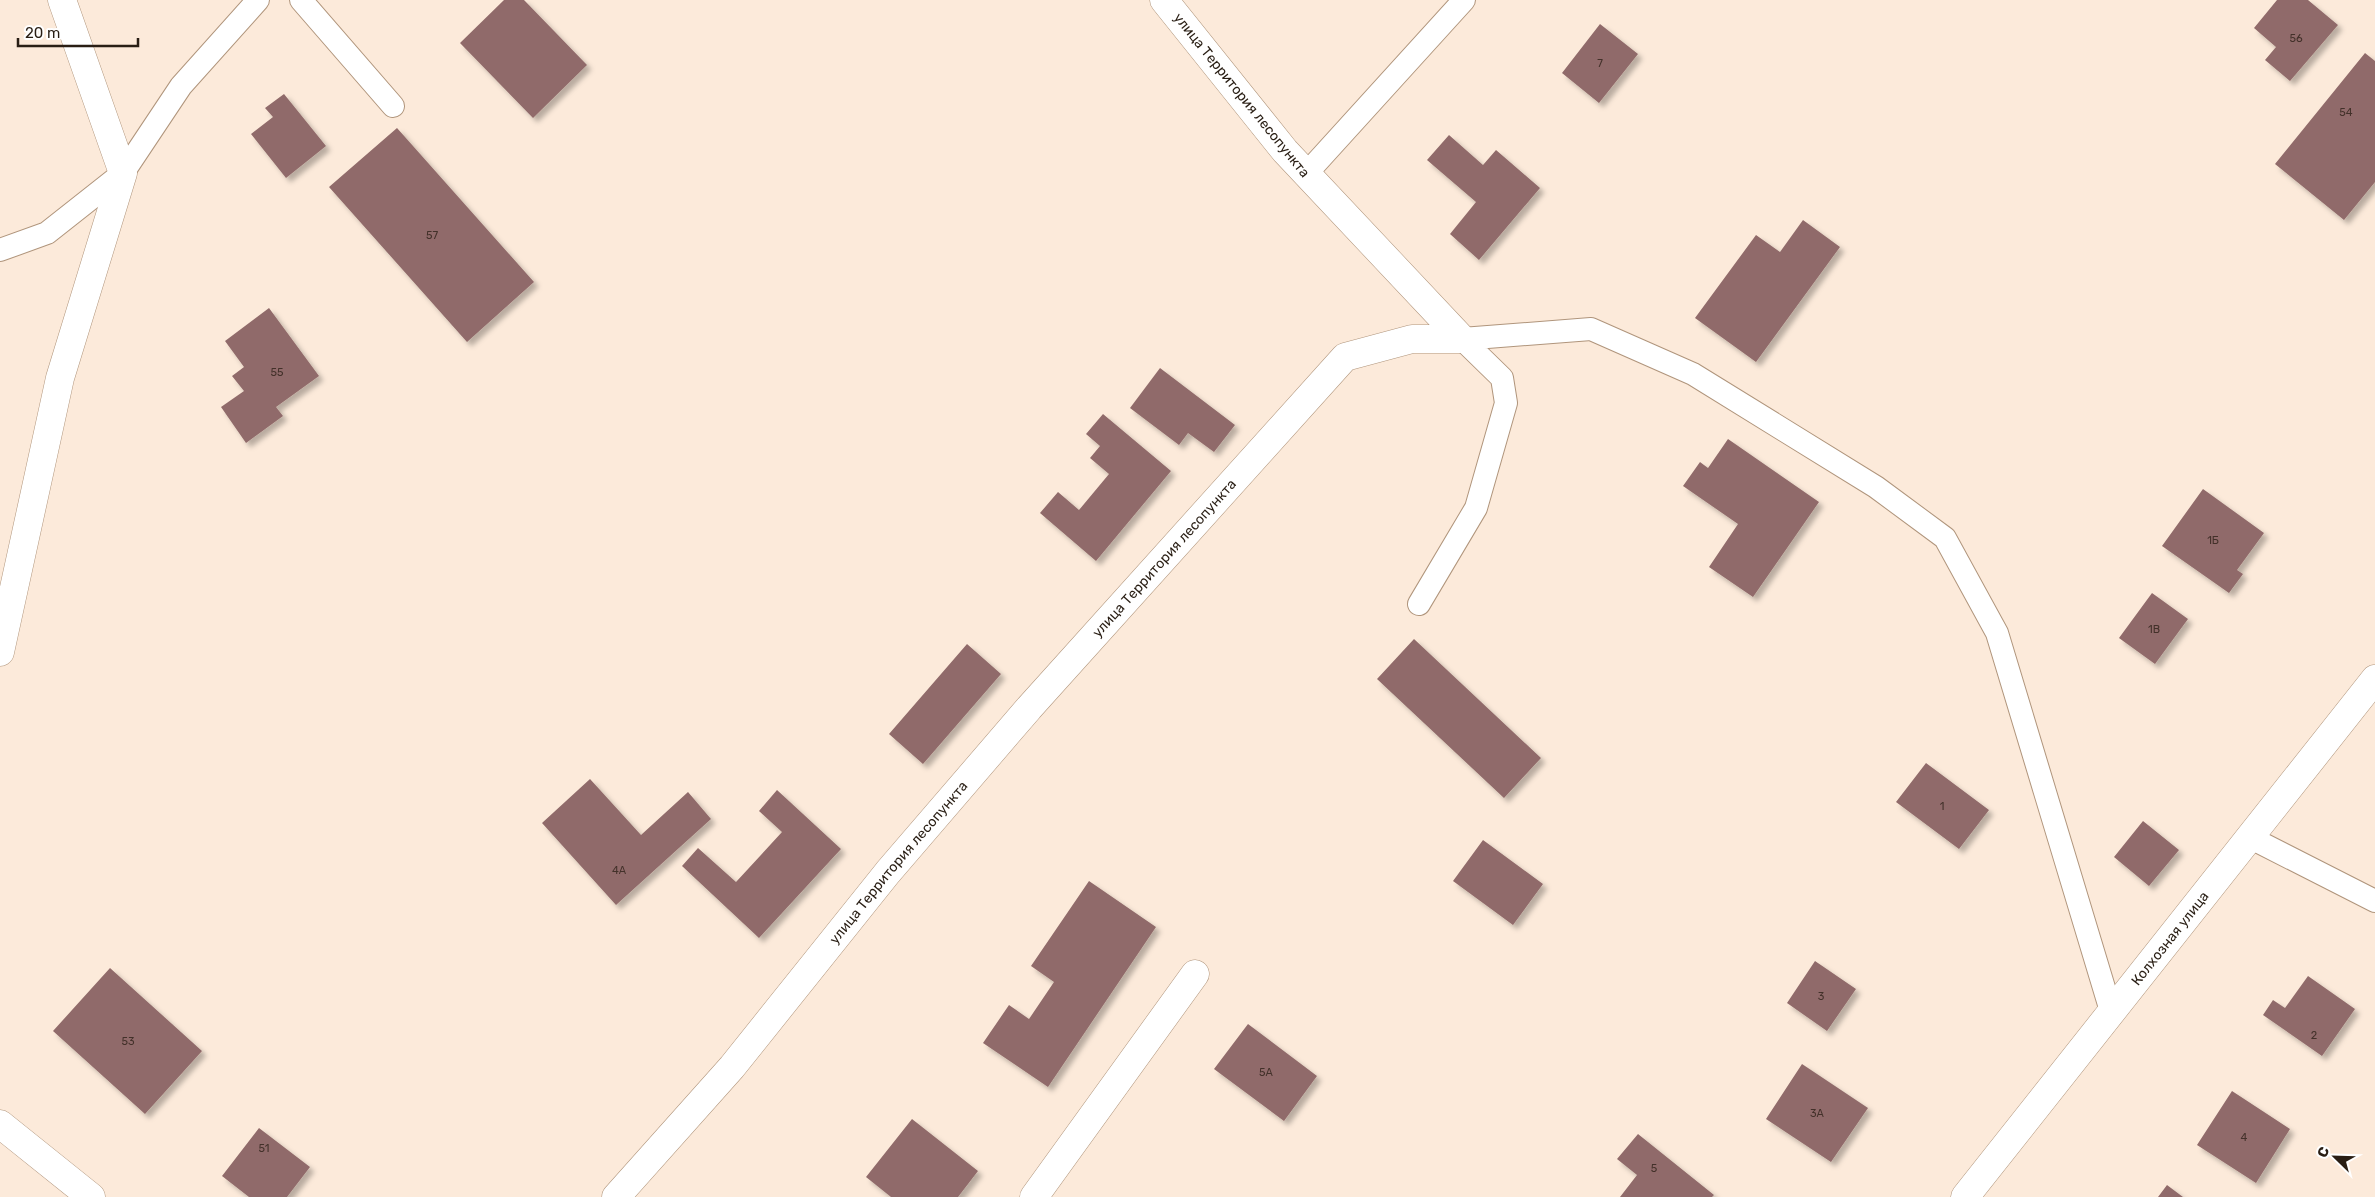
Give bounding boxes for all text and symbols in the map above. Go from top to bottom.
street label: улица Территория лесопункта [1170,10,1313,181]
scale bar [18,15,138,47]
text: 20 m [25,24,60,42]
house number: 56 [2289,32,2303,45]
house number: 7 [1597,57,1603,70]
house number: 54 [2339,106,2353,119]
house number: 57 [426,229,438,242]
house number: 55 [270,366,284,379]
street label: улица Территория лесопункта [1089,476,1240,641]
house number: 1Б [2207,534,2219,547]
house number: 1В [2148,623,2160,636]
street label: улица Территория лесопункта [826,778,971,947]
house number: 1 [1940,800,1944,813]
house number: 4А [612,864,627,877]
street label: Колхозная улица [2128,888,2213,989]
house number: 3 [1818,990,1825,1003]
house number: 2 [2311,1029,2317,1042]
house number: 53 [121,1035,135,1048]
house number: 5А [1259,1066,1274,1079]
house number: 3А [1810,1107,1825,1120]
house number: 4 [2241,1131,2248,1144]
north arrow [2310,1132,2360,1182]
house number: 51 [258,1142,270,1155]
text: С [2314,1144,2333,1160]
house number: 5 [1651,1162,1658,1175]

